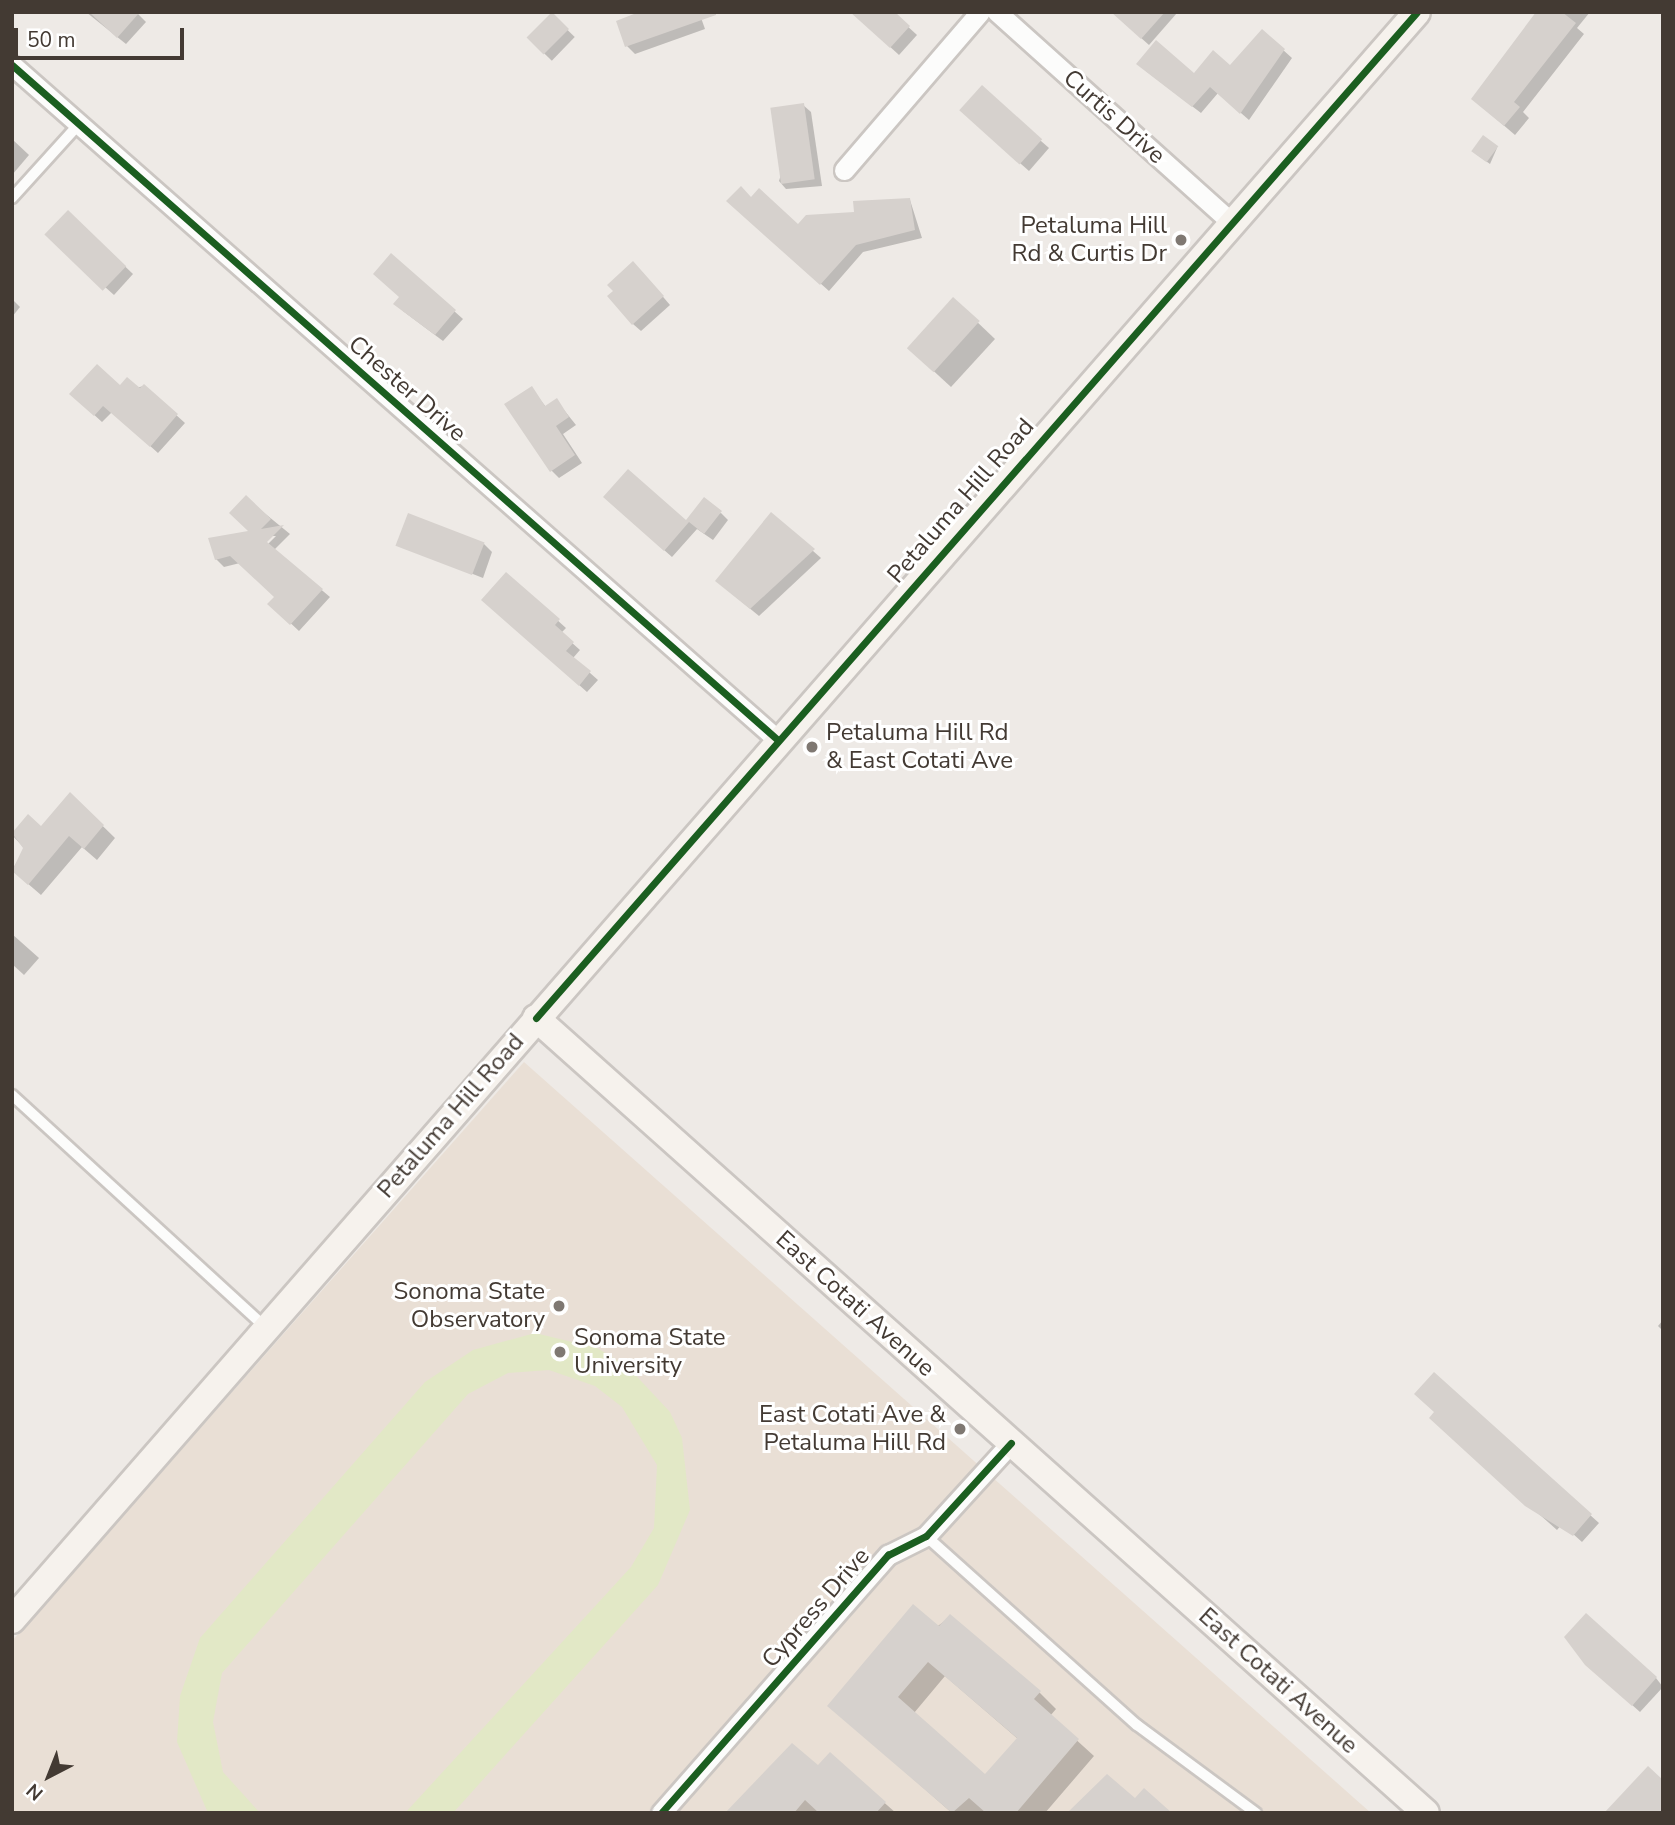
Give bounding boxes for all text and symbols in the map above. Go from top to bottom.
scale bar [18,14,187,58]
text: 50 m [27,26,76,54]
street label: Curtis Drive [1057,64,1171,170]
place label: Petaluma Hill Rd & Curtis Dr [1012,212,1167,268]
marker: Petaluma Hill Rd & Curtis Dr [1173,232,1189,248]
street label: Chester Drive [342,330,472,448]
street label: Petaluma Hill Road [882,413,1040,589]
place label: Petaluma Hill Rd & East Cotati Ave [826,719,1013,775]
marker: Petaluma Hill Rd & East Cotati Ave [804,739,820,755]
street label: Petaluma Hill Road [372,1028,530,1204]
street label: East Cotati Avenue [770,1225,940,1383]
place label: Sonoma State Observatory [394,1278,545,1334]
marker: Sonoma State Observatory [551,1298,567,1314]
place label: Sonoma State University [574,1324,725,1380]
marker: Sonoma State University [552,1344,568,1360]
place label: East Cotati Ave & Petaluma Hill Rd [759,1401,946,1457]
marker: East Cotati Ave & Petaluma Hill Rd [952,1421,968,1437]
street label: Cypress Drive [756,1542,876,1674]
street label: East Cotati Avenue [1193,1602,1363,1760]
north arrow [14,1741,84,1811]
text: N [21,1777,49,1806]

